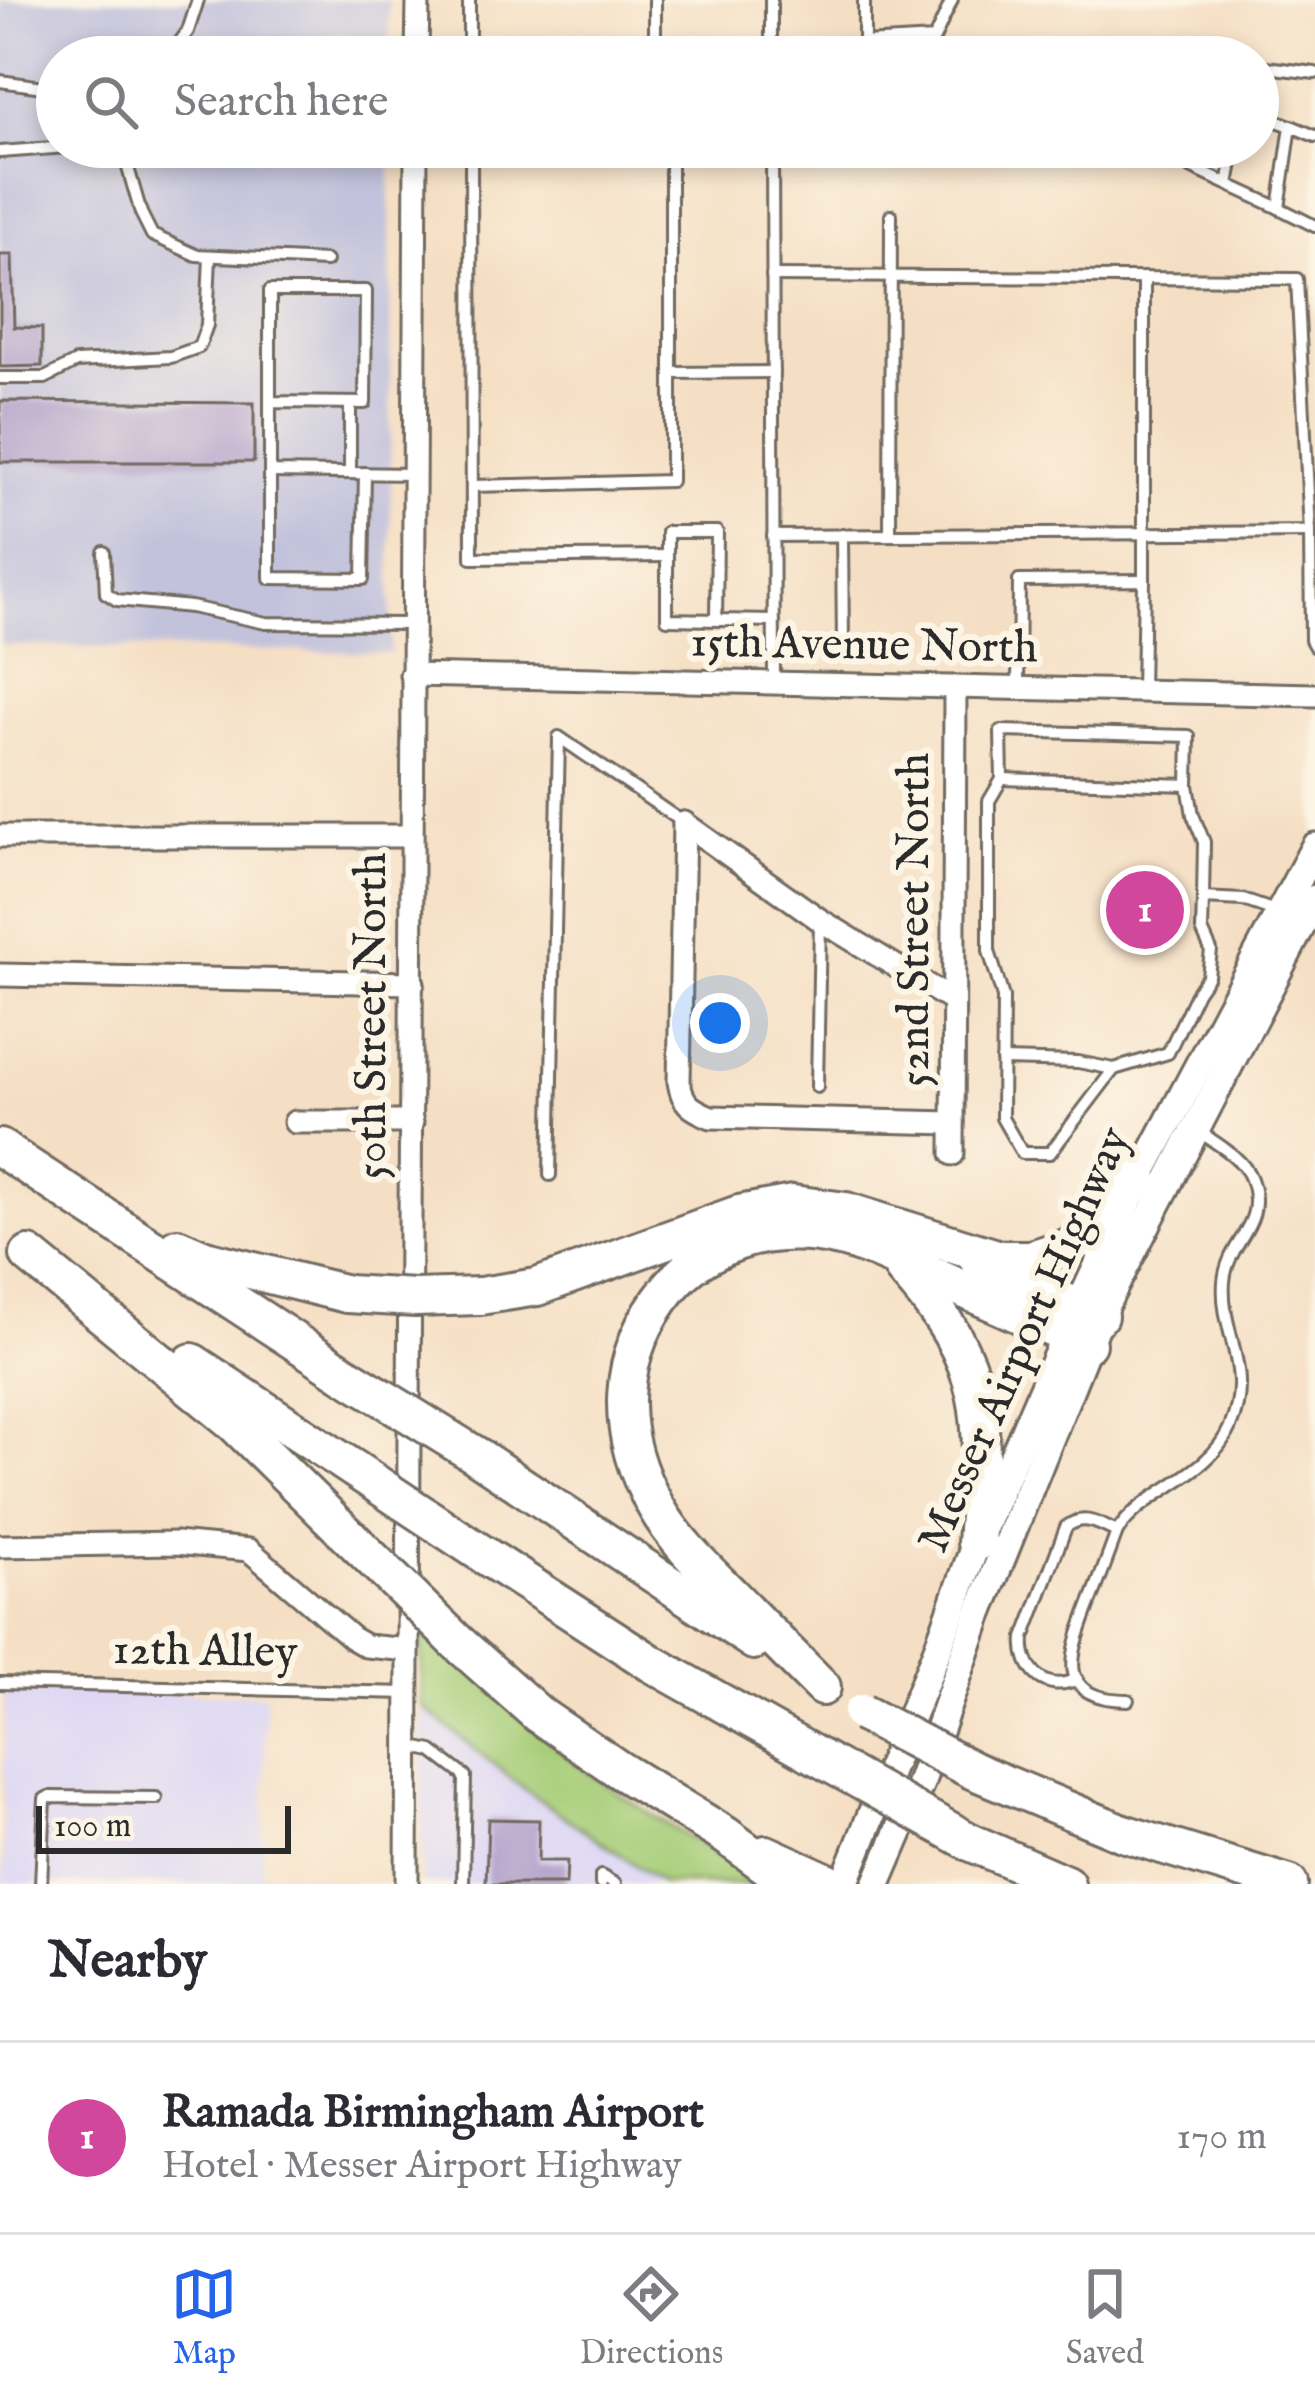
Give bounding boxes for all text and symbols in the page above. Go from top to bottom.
search box [36,36,1279,168]
icon: search [78,69,144,135]
text: Search here [174,74,388,131]
street label: 15th Avenue North [690,614,1038,678]
street label: 52nd Street North [887,753,944,1087]
street label: 50th Street North [344,853,401,1179]
pin: 1 [1106,865,1184,955]
your location [690,993,750,1053]
street label: Messer Airport Highway [906,1118,1145,1562]
street label: 12th Alley [112,1622,299,1682]
scale bar [36,1800,291,1853]
text: 100 m [54,1806,131,1848]
text: Nearby [48,1930,207,1995]
text: Ramada Birmingham Airport [162,2085,704,2142]
text: 1 [80,2113,94,2162]
text: 170 m [1176,2113,1267,2162]
text: Hotel · Messer Airport Highway [162,2142,682,2191]
tab: Map [171,2261,237,2375]
tab: Directions [580,2261,723,2375]
tab: Saved [1066,2261,1144,2375]

